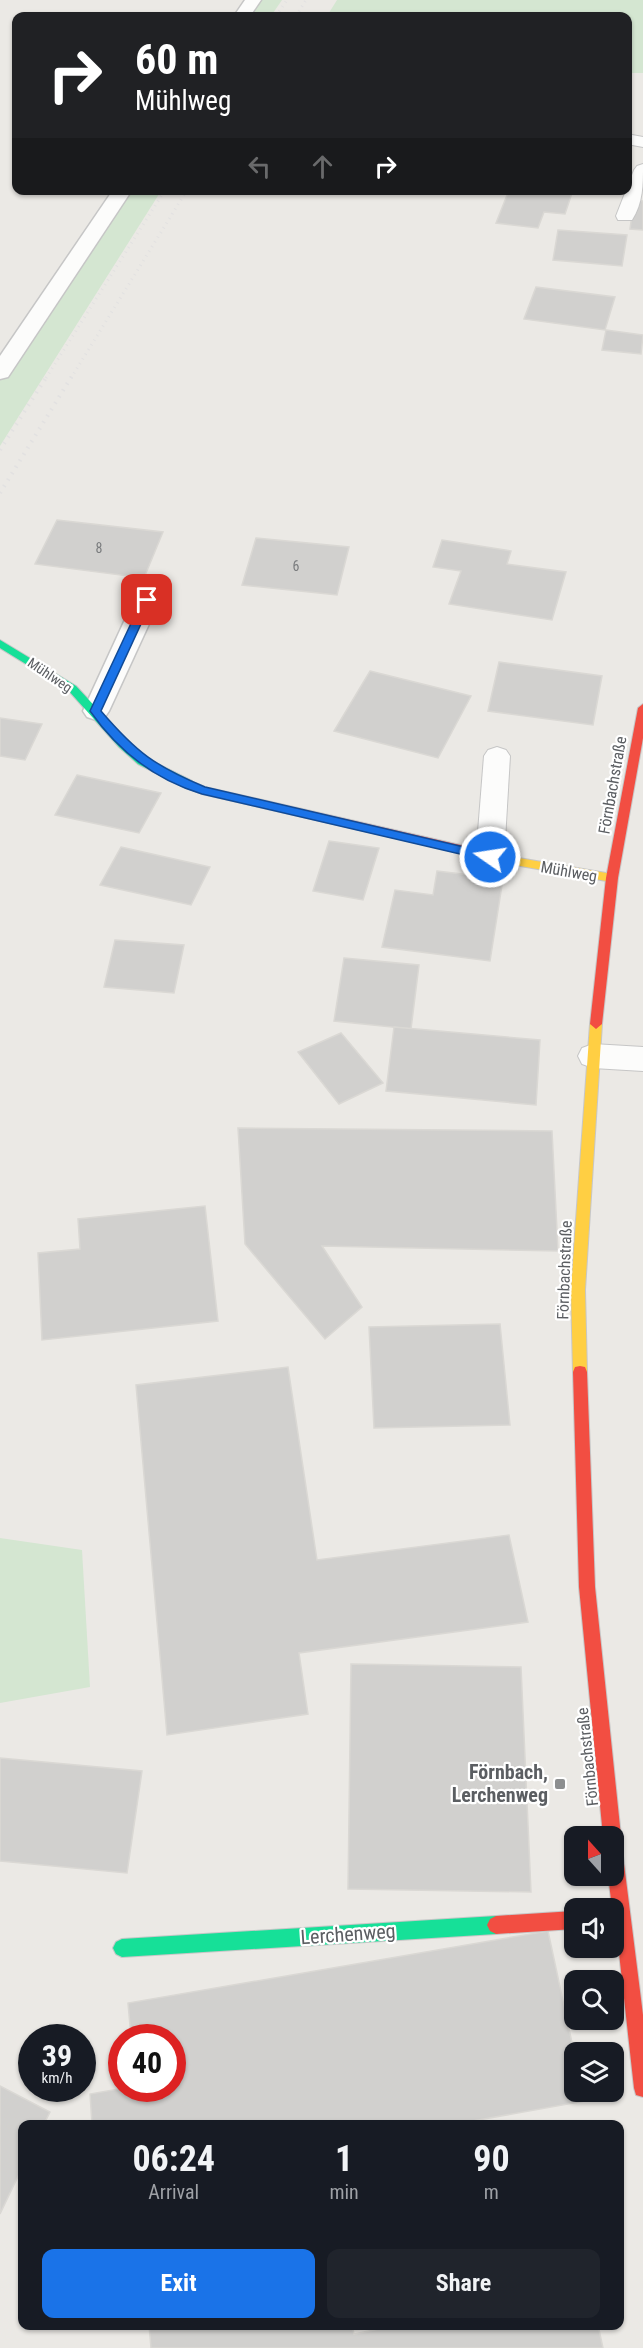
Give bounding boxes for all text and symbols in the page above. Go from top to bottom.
text: 60 m [135,35,218,84]
icon: right [36,36,114,114]
text: Mühlweg [135,85,231,117]
icon: left [243,150,276,183]
icon: ahead [306,150,339,183]
icon: right [369,150,402,183]
house number: 8 [96,540,103,556]
house number: 6 [293,558,300,574]
pin [121,574,172,625]
icon: arrive [130,583,163,616]
street label: Mühlweg [25,654,75,696]
street label: Förnbachstraße [595,735,630,835]
position arrow [458,825,522,889]
street label: Mühlweg [539,857,599,886]
street label: Förnbachstraße [553,1220,576,1320]
street label: Förnbachstraße [573,1707,602,1807]
place label: Förnbach, Lerchenweg [452,1760,548,1807]
marker: Förnbach, Lerchenweg [553,1777,567,1791]
north arrow [564,1826,624,1886]
map controls [564,1826,624,2102]
button: sound [564,1898,624,1958]
street label: Lerchenweg [300,1919,396,1949]
button: search [564,1970,624,2030]
speed limit sign: 40 [108,2024,186,2102]
text: 39 [42,2038,72,2073]
button: layers [564,2042,624,2102]
text: km/h [42,2069,72,2087]
text: 06:24 [132,2138,215,2180]
text: 1 [335,2138,353,2180]
text: 90 [473,2138,510,2180]
text: Arrival [148,2180,199,2204]
text: min [329,2180,359,2204]
text: m [484,2180,499,2204]
button: Exit [42,2249,315,2318]
button: Share [327,2249,600,2318]

